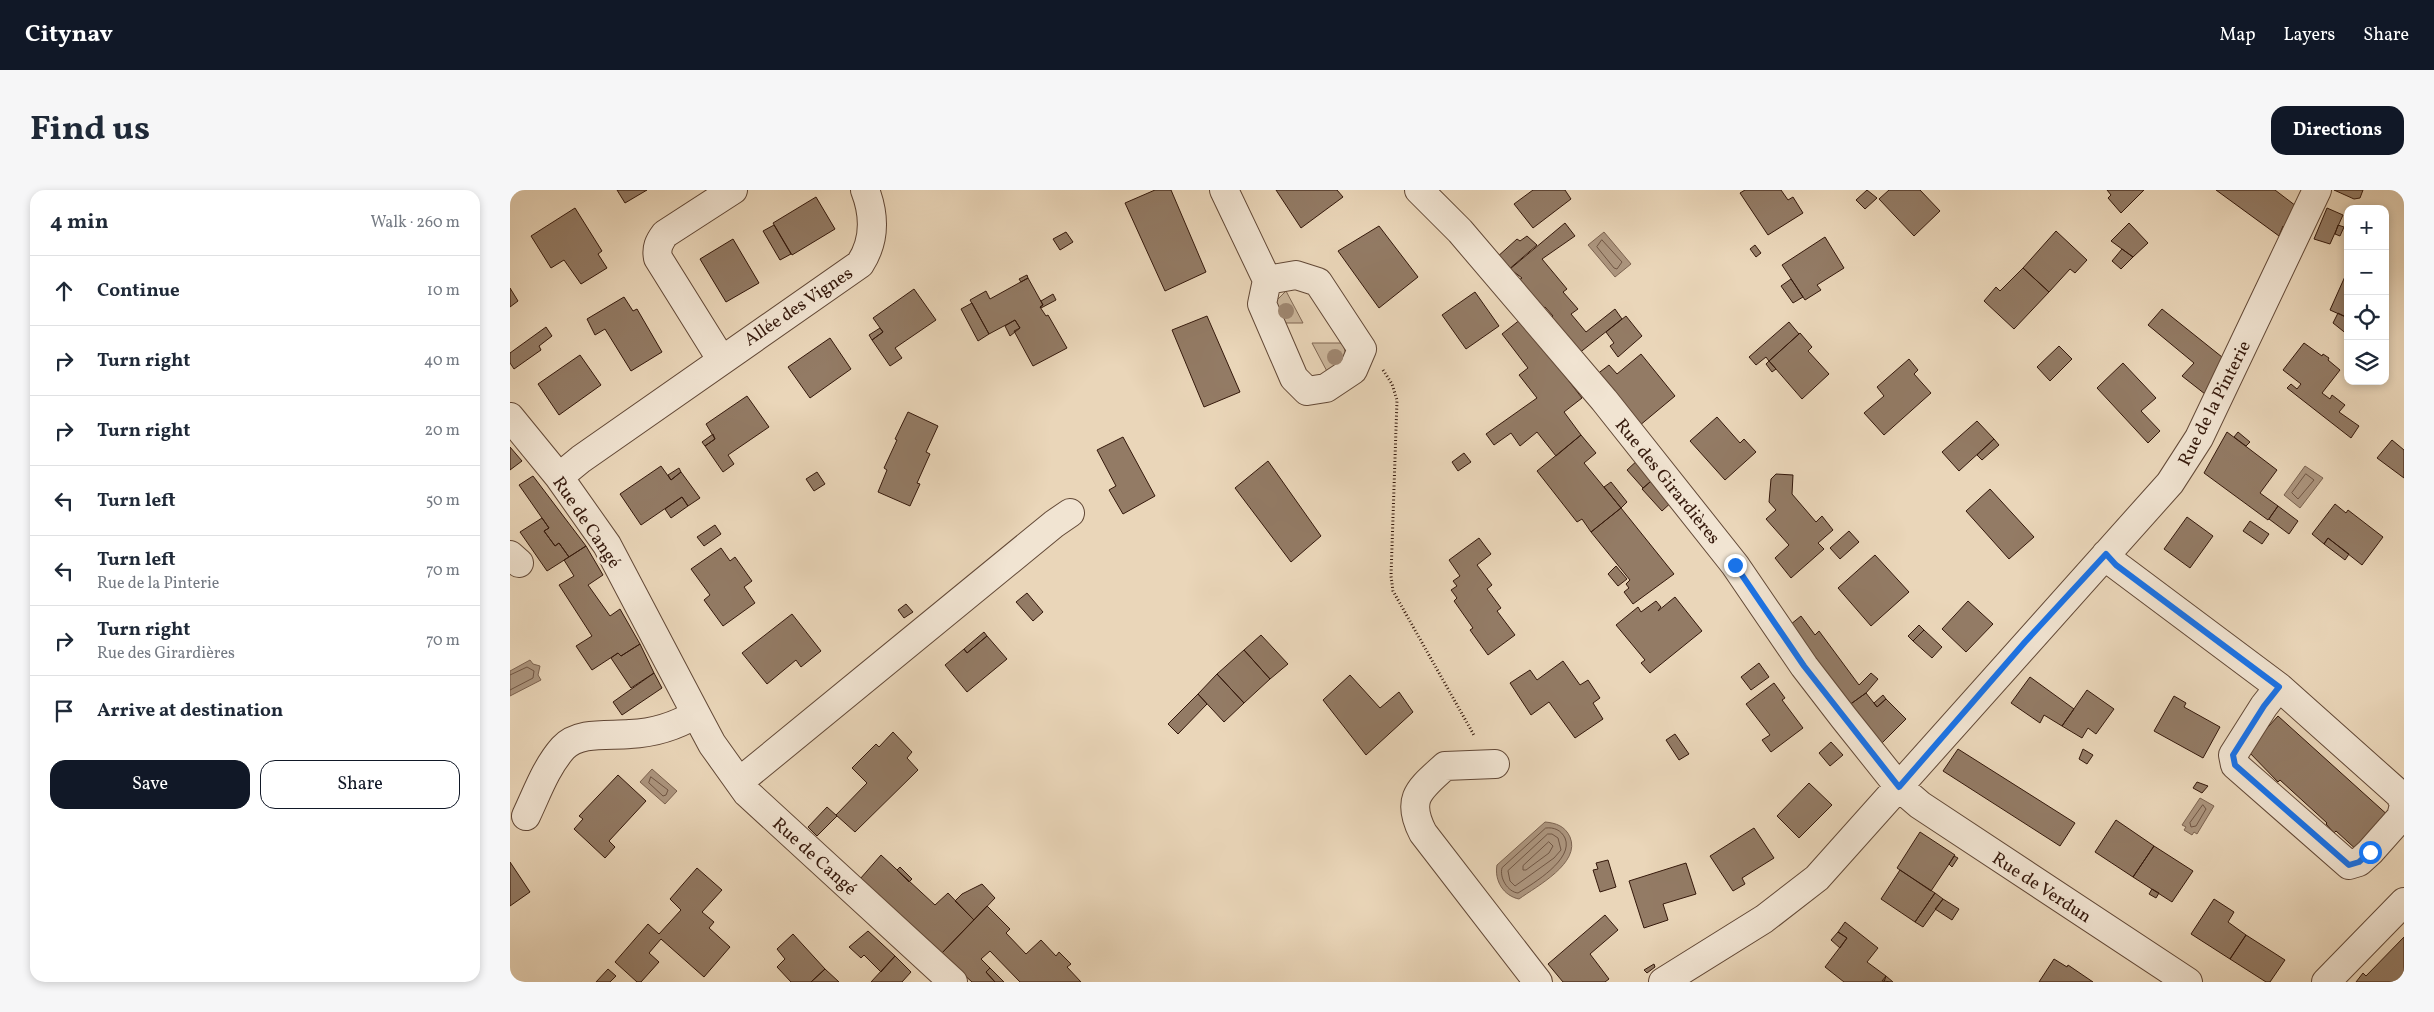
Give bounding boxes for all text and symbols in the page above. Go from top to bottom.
text: Citynav [25,18,113,52]
text: Map [2219,23,2255,48]
text: Layers [2283,23,2335,48]
text: Share [2363,23,2409,48]
text: Find us [30,106,150,154]
button: Directions [2271,106,2404,155]
map controls [2344,205,2389,385]
button: + [2344,205,2389,250]
text: 4 min [50,208,109,237]
text: Walk · 260 m [370,212,460,234]
button: − [2344,250,2389,295]
street label: Allée des Vignes [739,261,858,353]
icon: ahead [50,277,78,305]
text: Continue [97,278,180,304]
text: 10 m [427,280,460,302]
button: locate [2344,295,2389,340]
street label: Rue de la Pinterie [2173,337,2258,471]
button: layers [2344,340,2389,385]
icon: right [50,347,78,375]
text: Turn right [97,348,190,374]
text: 40 m [424,350,460,372]
street label: Rue des Girardières [1608,414,1725,550]
icon: right [50,417,78,445]
text: Turn right [97,418,190,444]
text: 20 m [425,420,460,442]
street label: Rue de Cangé [546,472,626,574]
icon: left [50,487,78,515]
text: Turn left [97,488,176,514]
text: 50 m [426,490,460,512]
text: Turn left [97,547,176,573]
route end [1724,554,1747,577]
icon: left [50,557,78,585]
text: 70 m [426,560,460,582]
text: Rue de la Pinterie [97,573,219,595]
text: Turn right [97,617,190,643]
icon: right [50,627,78,655]
text: 70 m [426,630,460,652]
text: Rue des Girardières [97,643,235,665]
icon: arrive [50,697,78,725]
text: Arrive at destination [97,698,283,724]
button: Save [50,760,250,809]
button: Share [260,760,460,809]
street label: Rue de Cangé [766,812,862,902]
route start [2359,841,2382,864]
street label: Rue de Verdun [1987,847,2096,930]

